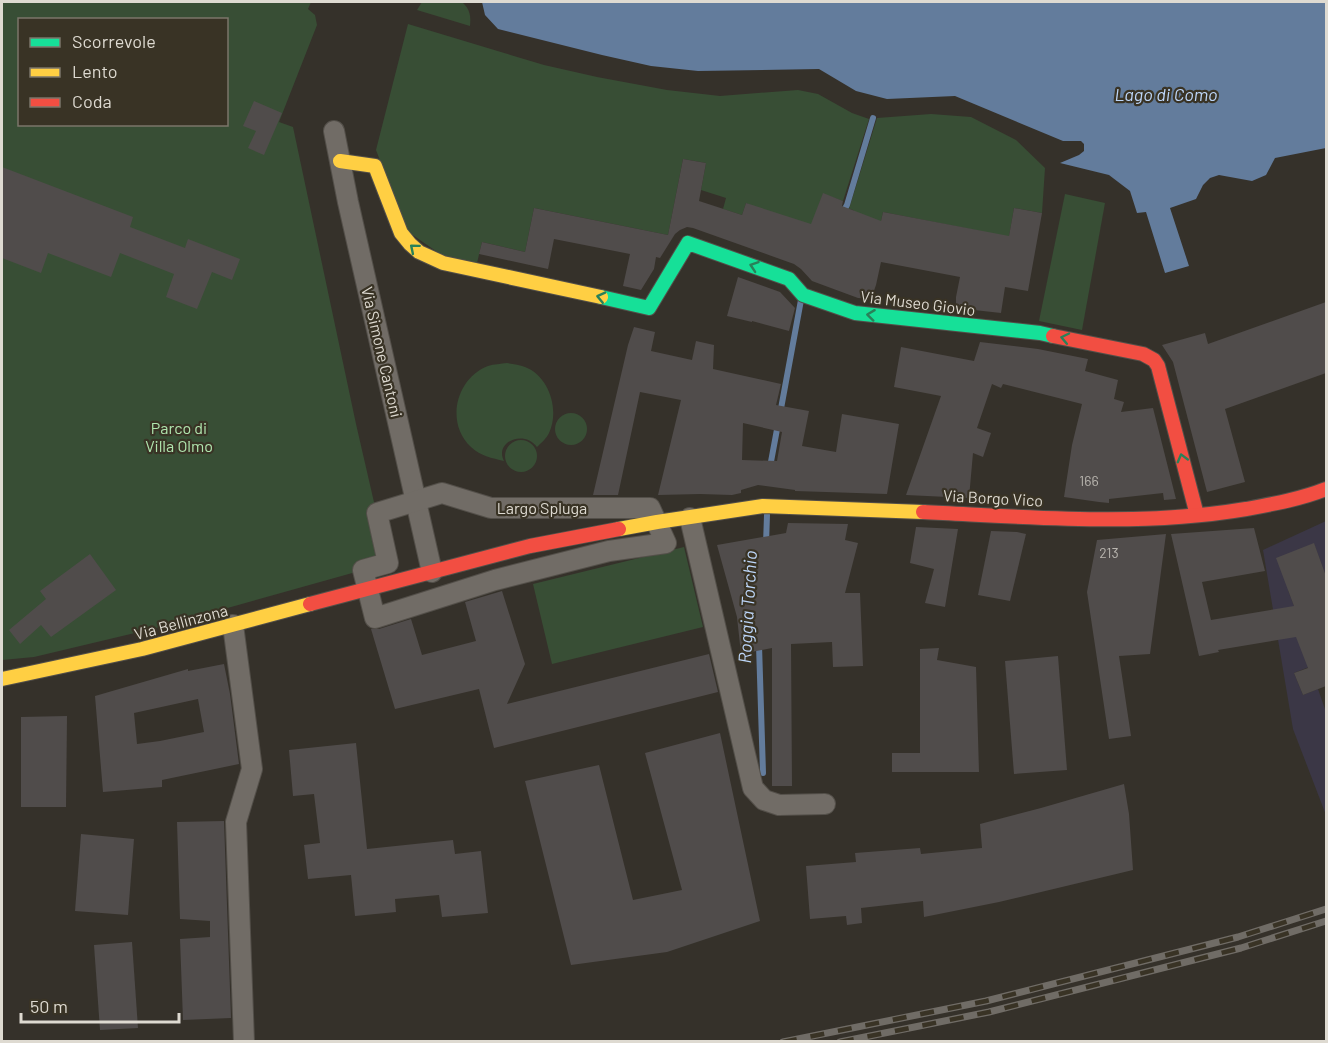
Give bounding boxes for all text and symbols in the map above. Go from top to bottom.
legend [18,18,228,126]
text: Scorrevole [72,30,156,52]
text: Lento [72,60,118,82]
water label: Lago di Como [1114,83,1218,105]
text: Coda [72,90,112,112]
one-way arrow [410,244,421,255]
one-way arrow [749,261,760,274]
street label: Via Simone Cantoni [358,285,407,419]
street label: Via Museo Giovio [859,286,977,319]
one-way arrow [596,291,606,304]
one-way arrow [867,309,876,321]
one-way arrow [1060,332,1070,345]
park label: Parco di Villa Olmo [145,418,213,455]
one-way arrow [1177,454,1189,464]
house number: 166 [1079,472,1099,489]
street label: Via Borgo Vico [942,485,1044,510]
street label: Largo Spluga [497,498,587,517]
house number: 213 [1099,544,1119,561]
water label: Roggia Torchio [733,550,761,664]
street label: Via Bellinzona [132,600,230,643]
scale bar [21,986,178,1024]
text: 50 m [30,995,68,1017]

